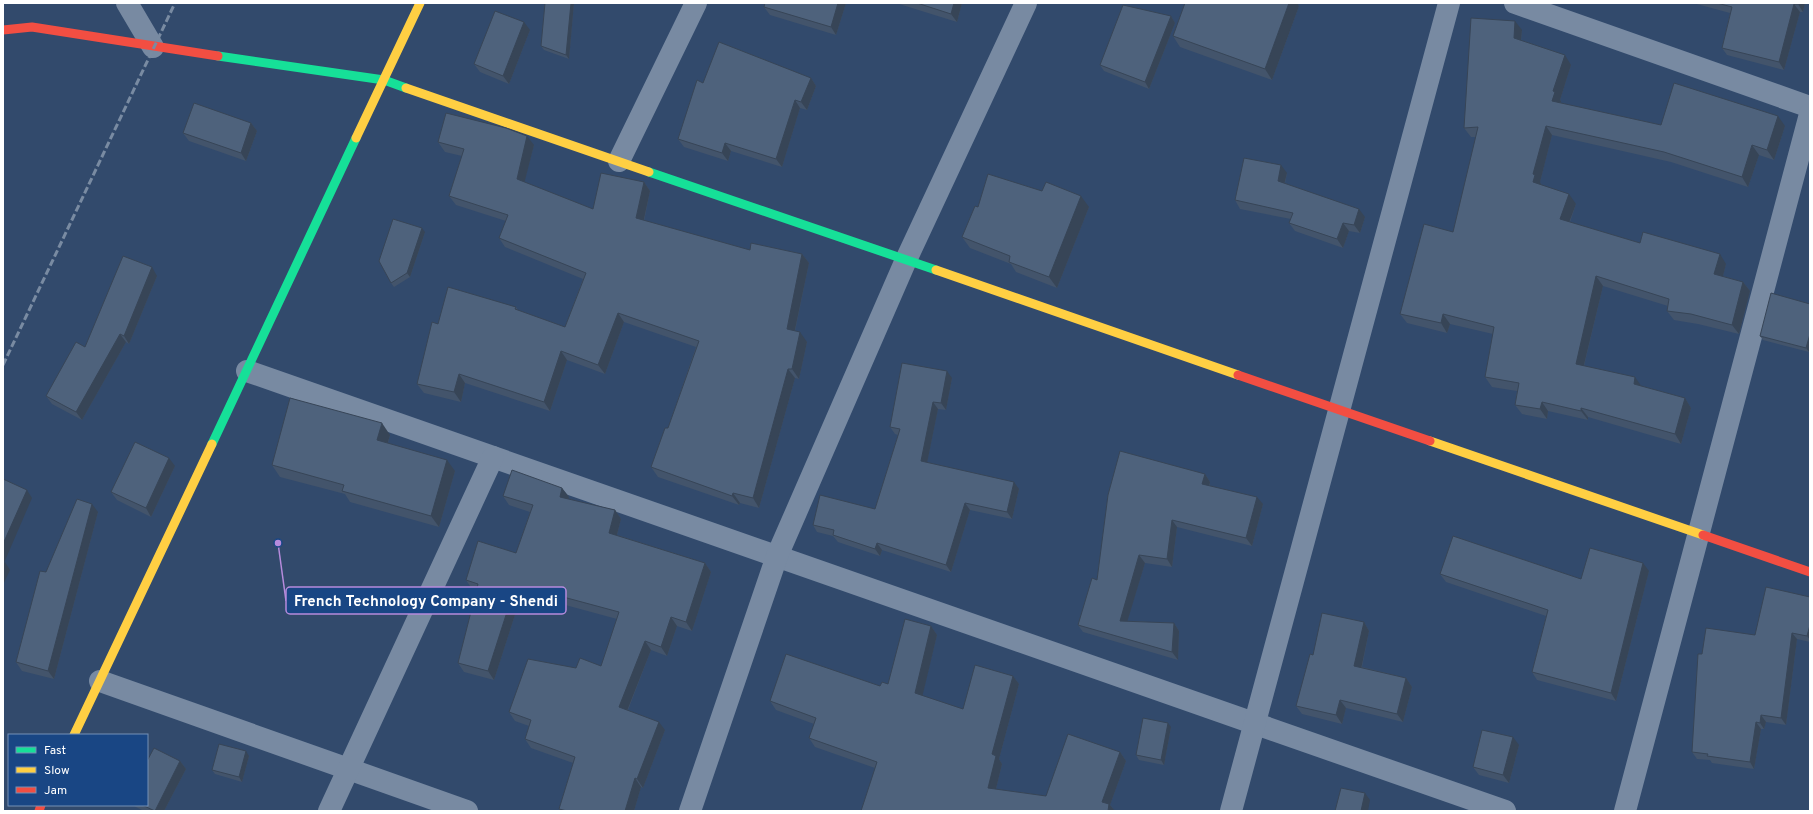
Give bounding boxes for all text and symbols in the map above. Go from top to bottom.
callout: French Technology Company - Shendi [286,587,566,614]
text: French Technology Company - Shendi [294,593,558,612]
legend [8,734,148,806]
text: Fast [44,743,66,759]
text: Slow [44,763,70,779]
text: Jam [44,783,67,799]

